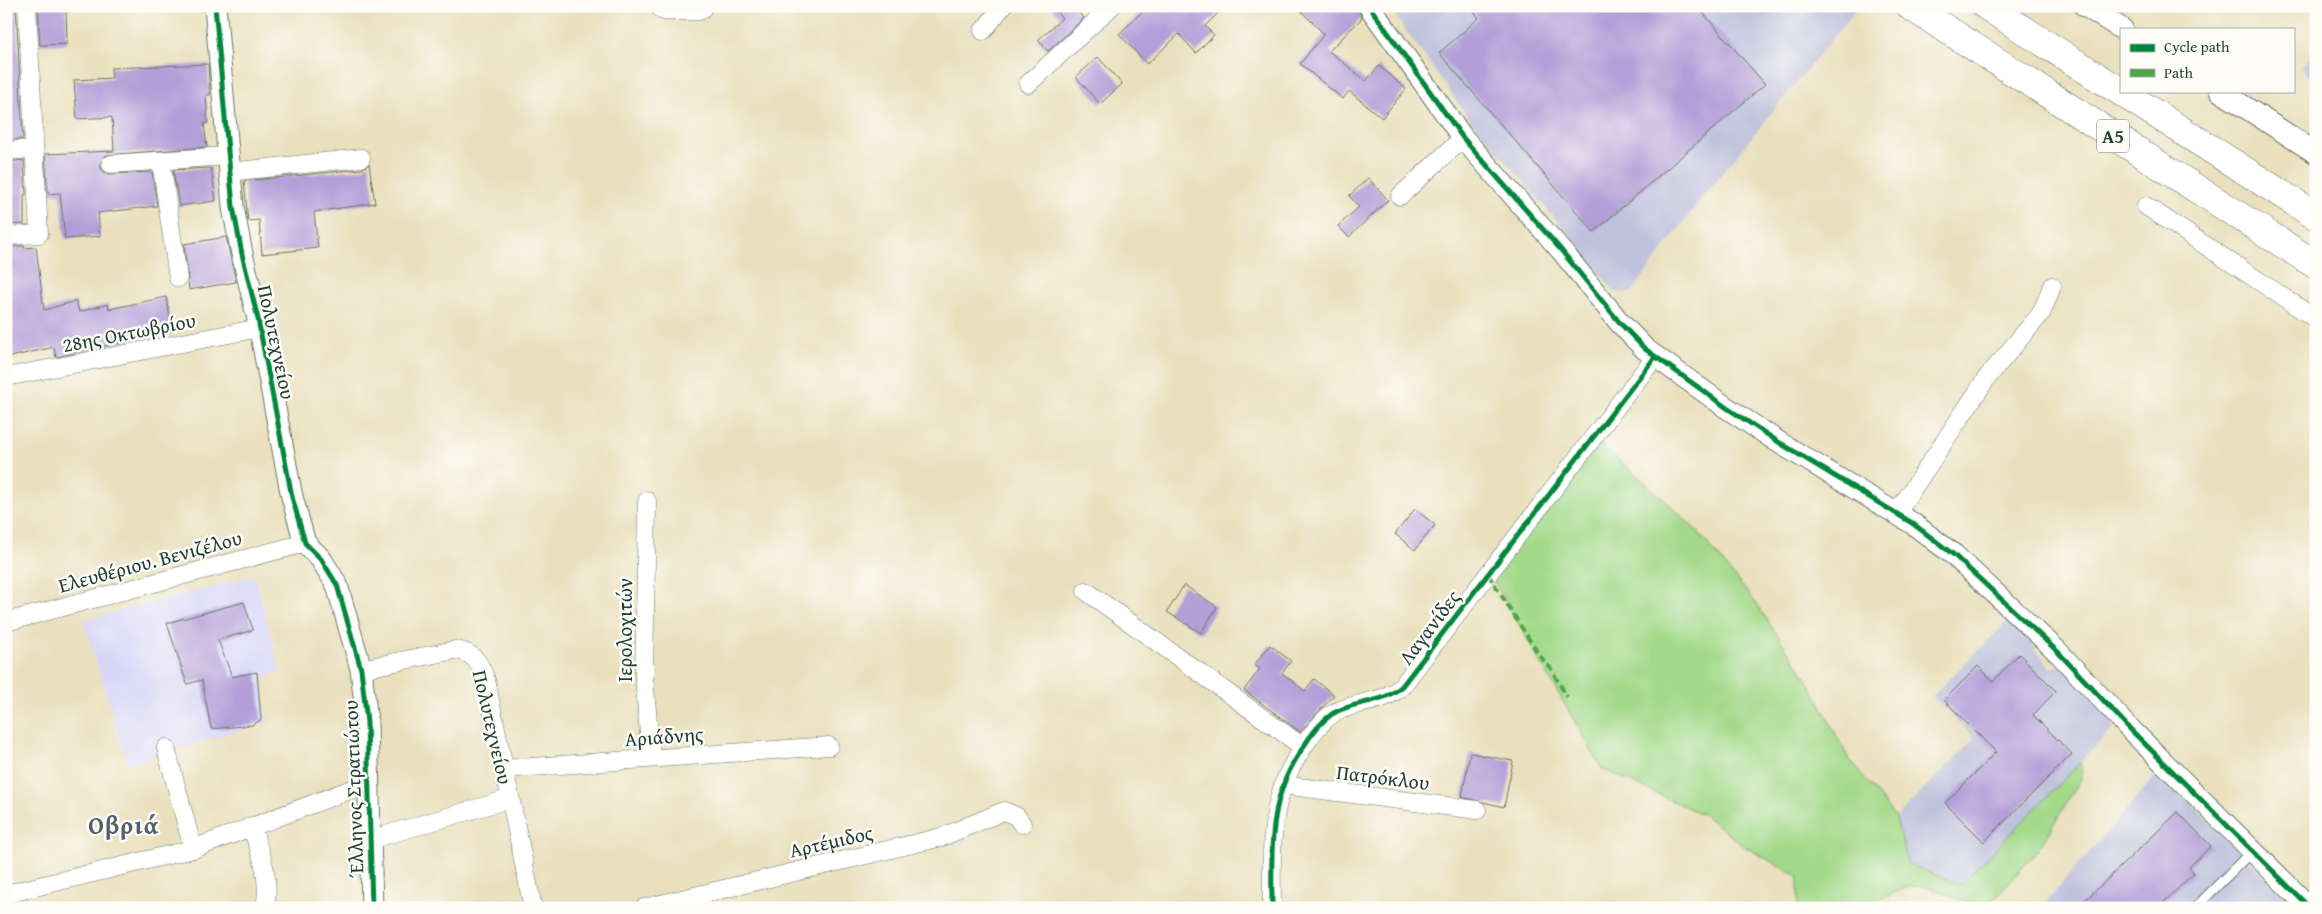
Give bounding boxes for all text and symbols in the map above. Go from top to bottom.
legend [2120,28,2294,92]
text: Cycle path [2164,36,2230,57]
text: Path [2164,62,2193,83]
road number: Α5 [2097,120,2129,152]
street label: Πολυτεχνείου [251,282,303,402]
street label: 28ης Οκτωβρίου [60,305,198,359]
street label: Ελευθέριου. Βενιζέλου [55,523,245,599]
street label: Ιερολοχιτών [610,578,639,682]
street label: Λαγανίδες [1391,583,1467,670]
street label: Πολυτεχνείου [466,667,520,787]
street label: Έλληνος Στρατιώτου [335,700,371,878]
street label: Αριάδνης [624,719,705,753]
street label: Πατρόκλου [1335,757,1431,797]
district label: Οβριά [88,807,160,843]
street label: Αρτέμιδος [786,817,876,865]

